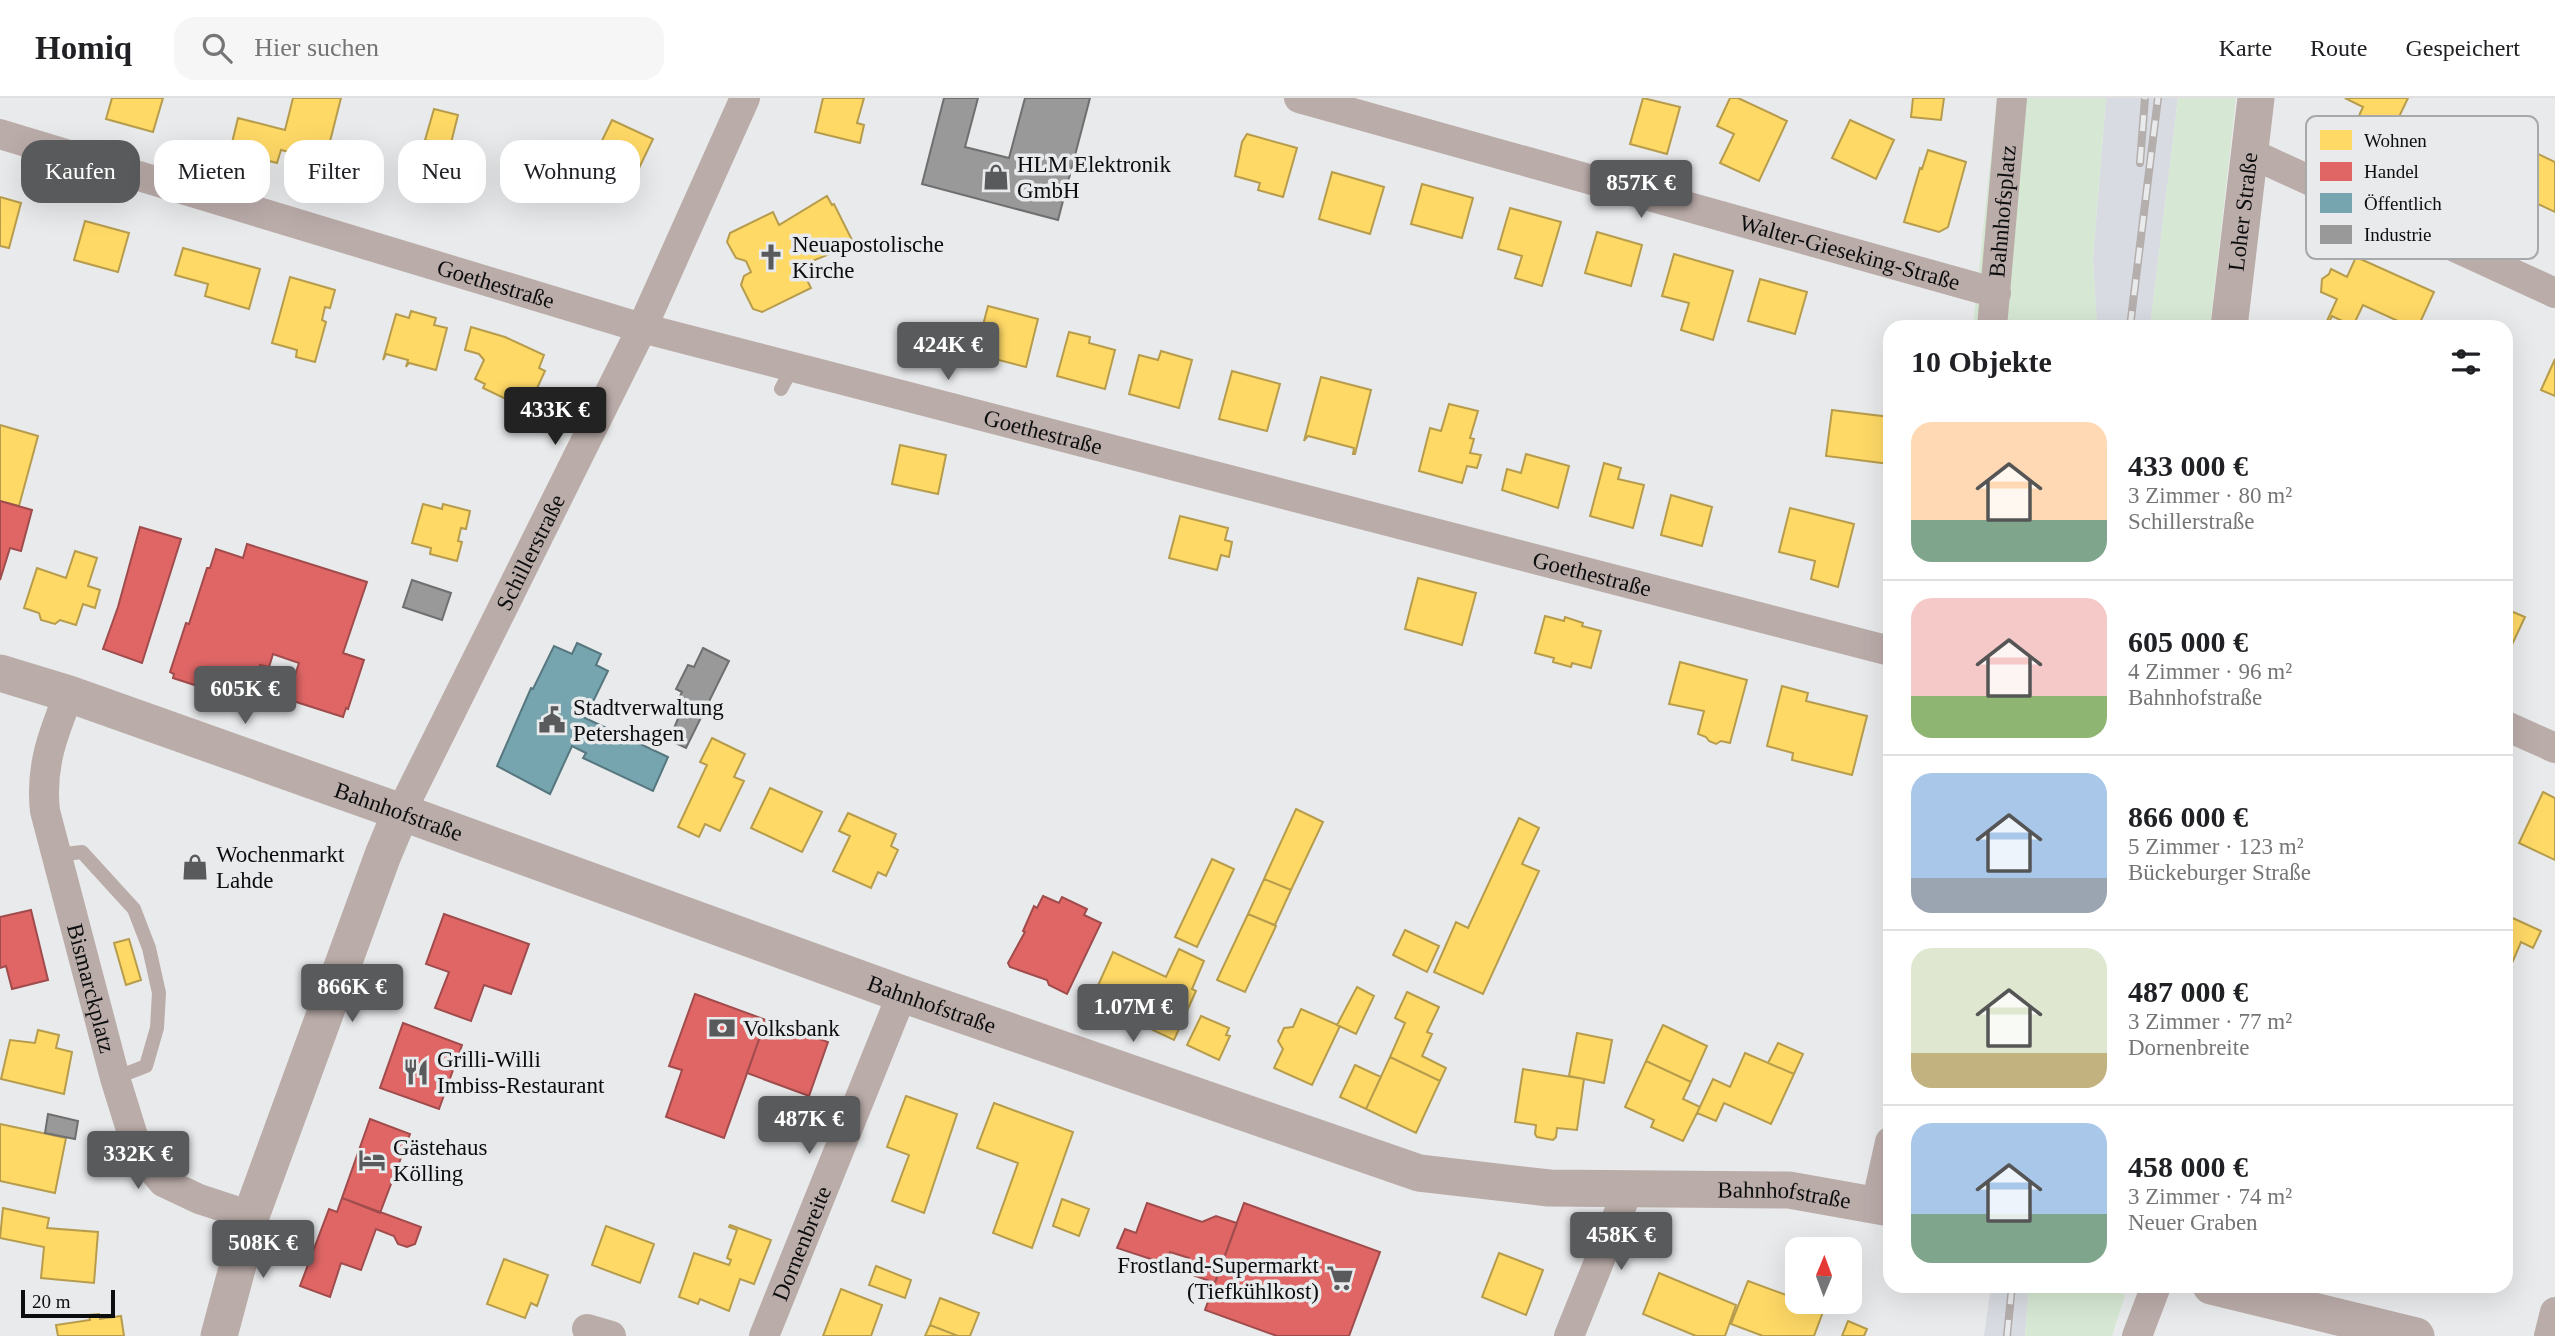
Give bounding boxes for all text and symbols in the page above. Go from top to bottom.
search box [174,17,664,80]
icon: search [198,29,236,67]
text: Homiq [35,30,132,66]
text: Hier suchen [254,33,379,62]
text: Karte [2219,35,2272,61]
text: Route [2310,35,2367,61]
text: Gespeichert [2405,35,2520,61]
legend [2306,116,2538,259]
text: Wohnen [2364,130,2427,151]
chip: Kaufen [21,140,140,203]
chip: Mieten [154,140,270,203]
chip: Filter [284,140,384,203]
chip: Neu [398,140,486,203]
chip: Wohnung [500,140,640,203]
street label: Bahnhofsplatz [1984,144,2021,279]
street label: Loher Straße [2224,151,2262,273]
place label: HLM Elektronik GmbH [1017,152,1171,203]
pin: 857K € [1584,160,1698,220]
text: Handel [2364,161,2419,182]
shop icon: HLM Elektronik GmbH [981,162,1011,192]
text: 857K € [1606,170,1676,195]
text: Öffentlich [2364,193,2442,214]
street label: Walter-Gieseking-Straße [1737,210,1963,295]
text: Industrie [2364,224,2432,245]
place label: Neuapostolische Kirche [792,232,944,283]
church icon: Neuapostolische Kirche [756,242,786,272]
street label: Goethestraße [434,255,557,314]
pin: 424K € [891,322,1005,382]
text: 424K € [913,332,983,357]
icon: filters [2447,343,2485,381]
text: 10 Objekte [1911,345,2052,378]
pin: 433K € [498,388,612,447]
text: 433K € [520,397,590,422]
street label: Goethestraße [981,405,1105,460]
text: 433 000 € [2128,449,2248,482]
icon: home [1967,450,2051,534]
text: 3 Zimmer · 80 m² [2128,483,2292,508]
street label: Schillerstraße [491,490,570,615]
text: Schillerstraße [2128,509,2254,534]
street label: Goethestraße [1530,547,1654,602]
text: 605 000 € [2128,625,2248,658]
icon: home [1967,626,2051,710]
text: 4 Zimmer · 96 m² [2128,659,2292,684]
pin: 605K € [188,666,302,726]
text: 605K € [210,676,280,701]
text: Bahnhofstraße [2128,685,2262,710]
place label: Stadtverwaltung Petershagen [573,695,724,746]
public building icon: Stadtverwaltung Petershagen [537,705,567,735]
street label: Bahnhofstraße [331,777,466,846]
text: 866 000 € [2128,800,2248,833]
icon: home [1967,801,2051,885]
text: 5 Zimmer · 123 m² [2128,834,2304,859]
place label: Wochenmarkt Lahde [216,842,345,893]
shop icon: Wochenmarkt Lahde [180,852,210,882]
text: Bückeburger Straße [2128,860,2311,885]
street label: Bismarckplatz [62,921,120,1056]
pin: 866K € [295,964,409,1024]
street label: Bahnhofstraße [864,971,999,1039]
text: 866K € [317,974,387,999]
text: 487 000 € [2128,975,2248,1008]
icon: home [1967,976,2051,1060]
pin: 1.07M € [1068,984,1198,1044]
text: 1.07M € [1093,994,1173,1019]
text: 3 Zimmer · 77 m² [2128,1009,2292,1034]
bank icon: Volksbank [707,1013,737,1043]
place label: Volksbank [743,1016,840,1041]
text: Dornenbreite [2128,1035,2249,1060]
place label: Grilli-Willi Imbiss-Restaurant [437,1047,605,1098]
restaurant icon: Grilli-Willi Imbiss-Restaurant [401,1057,431,1087]
pin: 487K € [752,1096,866,1156]
text: 487K € [774,1106,844,1131]
pin: 332K € [81,1132,195,1191]
place label: Gästehaus Kölling [393,1135,488,1186]
text: 332K € [103,1141,173,1166]
hotel icon: Gästehaus Kölling [357,1145,387,1175]
text: 458 000 € [2128,1150,2248,1183]
icon: home [1967,1151,2051,1235]
street label: Bahnhofstraße [1717,1177,1853,1214]
street label: Dornenbreite [768,1182,836,1304]
text: 3 Zimmer · 74 m² [2128,1184,2292,1209]
text: Neuer Graben [2128,1210,2258,1235]
pin: 458K € [1564,1212,1678,1272]
pin: 508K € [206,1220,320,1280]
text: 458K € [1586,1222,1656,1247]
text: 508K € [228,1230,298,1255]
north arrow [1785,1237,1862,1314]
map controls [1785,1237,1862,1314]
place label: Frostland-Supermarkt (Tiefkühlkost) [1117,1253,1320,1304]
supermarket icon: Frostland-Supermarkt (Tiefkühlkost) [1325,1263,1355,1293]
scale bar [21,1287,116,1319]
text: 20 m [32,1291,71,1312]

